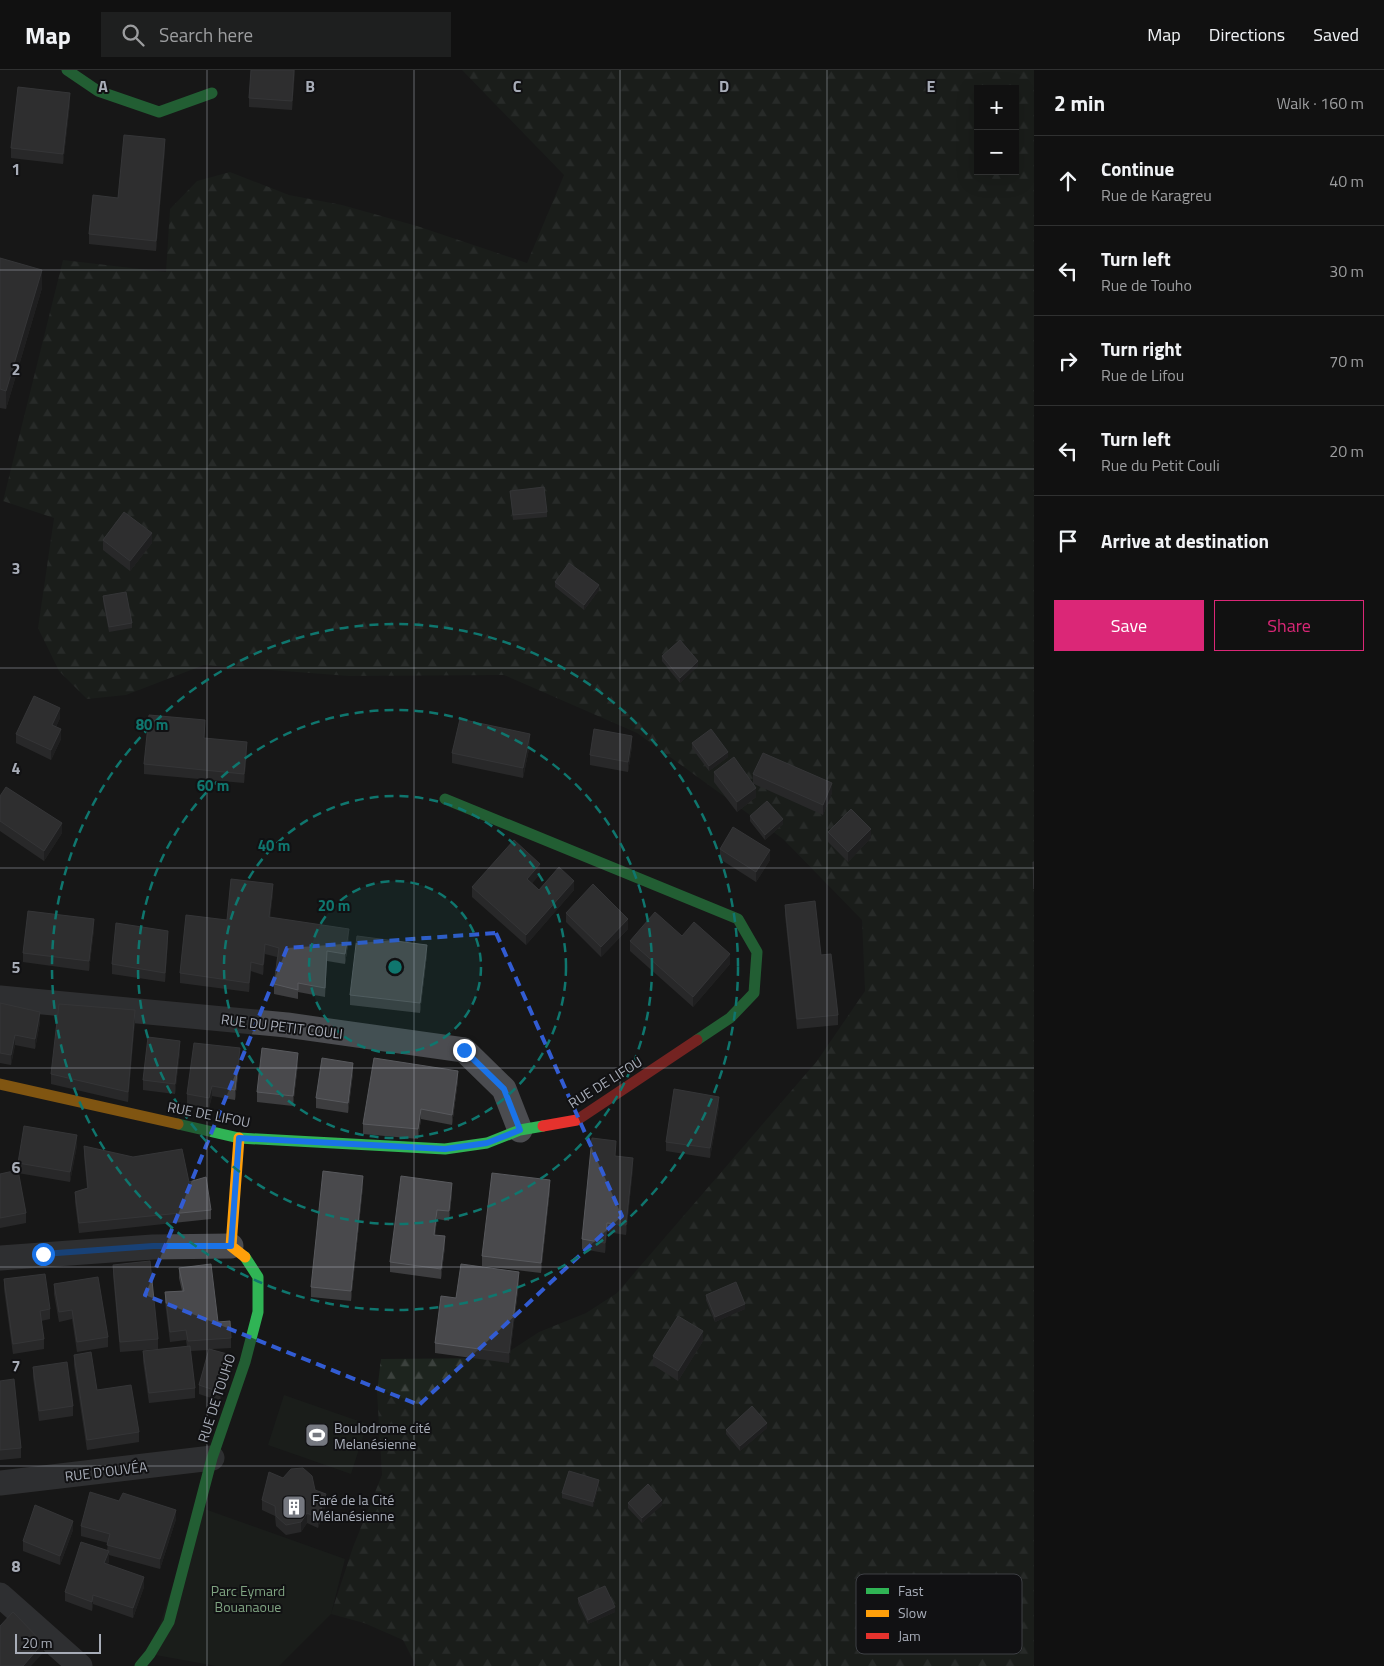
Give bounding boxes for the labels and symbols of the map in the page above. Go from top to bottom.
text: A [98,74,108,98]
text: B [305,74,315,98]
text: C [513,74,522,98]
text: D [719,74,729,98]
text: E [927,74,936,98]
text: 1 [12,157,20,181]
text: 2 [12,357,20,381]
text: 3 [12,556,20,580]
text: 80 m [136,713,168,736]
text: 4 [12,756,21,780]
text: 60 m [197,774,229,797]
text: 40 m [258,834,290,857]
text: 20 m [318,894,350,917]
text: 5 [12,955,21,979]
centre of rings [386,958,404,976]
street label: RUE DU PETIT COULI [220,1008,344,1044]
route end [453,1039,476,1062]
street label: RUE DE LIFOU [564,1051,646,1113]
street label: RUE DE LIFOU [166,1096,252,1132]
text: 6 [12,1155,21,1179]
route start [32,1243,55,1266]
street label: RUE DE TOUHO [192,1351,240,1445]
text: 7 [12,1354,20,1378]
place label: Boulodrome cité Melanésienne [334,1417,431,1454]
sports icon: Boulodrome cité Melanésienne [304,1422,330,1448]
street label: RUE D'OUVÉA [64,1455,149,1486]
place label: Faré de la Cité Mélanésienne [312,1489,394,1526]
building icon: Faré de la Cité Mélanésienne [281,1494,307,1520]
text: 8 [12,1554,21,1578]
legend [856,1574,1022,1654]
park label: Parc Eymard Bouanaoue [211,1580,285,1617]
text: Fast [898,1580,923,1601]
text: Slow [898,1602,927,1623]
text: Jam [898,1625,921,1646]
scale bar [15,1631,101,1654]

